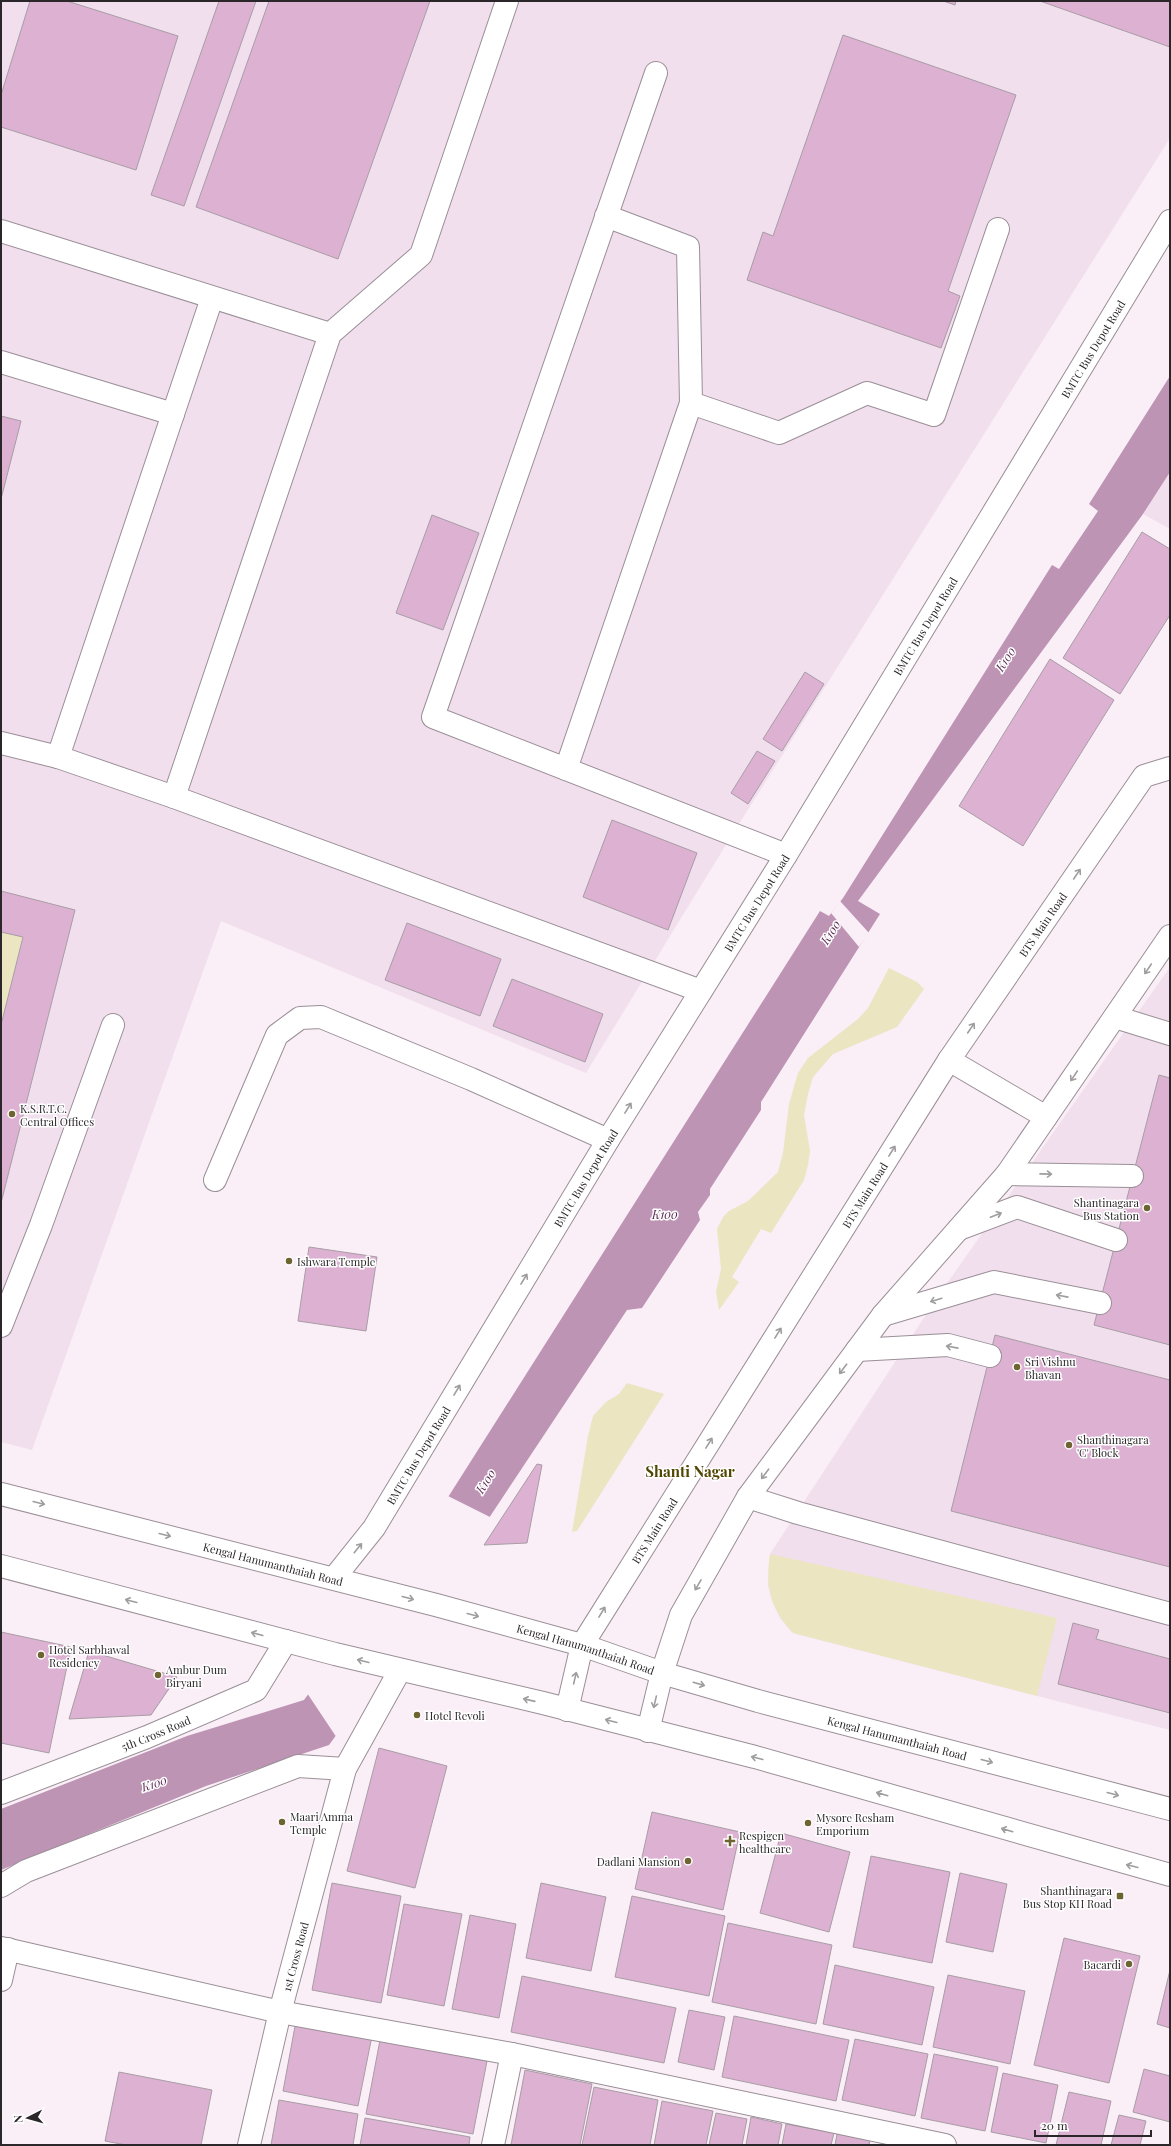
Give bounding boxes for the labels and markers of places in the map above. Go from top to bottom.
place label: K.S.R.T.C. Central Offices [20,1101,94,1129]
marker: K.S.R.T.C. Central Offices [7,1109,17,1119]
place label: Shantinagara Bus Station [1074,1195,1140,1223]
marker: Shantinagara Bus Station [1142,1203,1152,1213]
place label: Ishwara Temple [297,1254,376,1269]
marker: Ishwara Temple [284,1256,294,1266]
place label: Sri Vishnu Bhavan [1025,1354,1076,1382]
marker: Sri Vishnu Bhavan [1012,1362,1022,1372]
place label: Shanthinagara 'C' Block [1077,1432,1149,1460]
marker: Shanthinagara 'C' Block [1064,1440,1074,1450]
place label: Hotel Sarbhawal Residency [49,1642,130,1670]
marker: Hotel Sarbhawal Residency [36,1650,46,1660]
place label: Ambur Dum Biryani [165,1662,227,1690]
marker: Ambur Dum Biryani [153,1670,163,1680]
place label: Hotel Revoli [425,1708,485,1723]
marker: Hotel Revoli [412,1710,422,1720]
place label: Maari Amma Temple [290,1809,353,1837]
place label: Mysore Resham Emporium [816,1810,894,1838]
marker: Maari Amma Temple [277,1817,287,1827]
marker: Mysore Resham Emporium [803,1818,813,1828]
place label: Respigen healthcare [739,1828,792,1856]
marker: Respigen healthcare [724,1835,736,1847]
place label: Dadlani Mansion [597,1854,680,1869]
marker: Dadlani Mansion [683,1856,693,1866]
place label: Shanthinagara Bus Stop KH Road [1023,1883,1113,1911]
marker: Shanthinagara Bus Stop KH Road [1115,1891,1125,1901]
place label: Bacardi [1084,1957,1121,1972]
marker: Bacardi [1124,1959,1134,1969]

